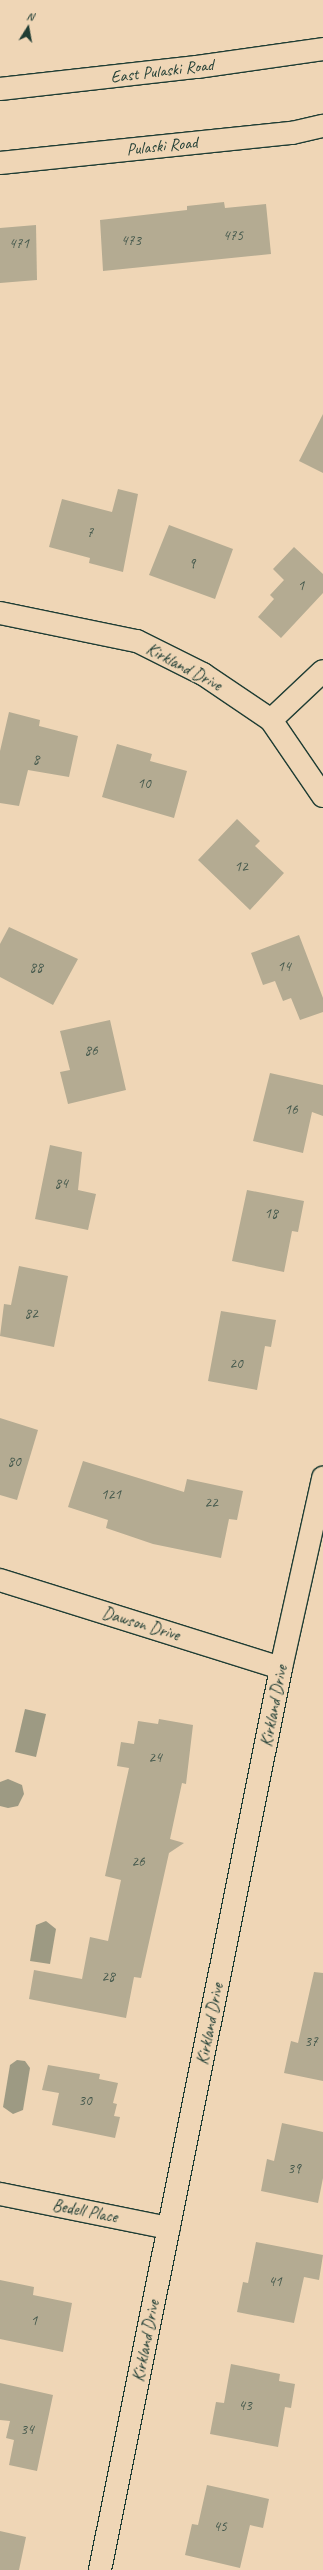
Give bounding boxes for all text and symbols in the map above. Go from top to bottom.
north arrow [8,8,48,48]
text: N [26,9,35,24]
street label: East Pulaski Road [110,55,214,87]
street label: Pulaski Road [125,132,199,160]
house number: 475 [223,227,243,245]
house number: 473 [121,232,141,250]
house number: 471 [9,235,29,253]
house number: 7 [87,524,93,542]
house number: 9 [189,555,195,573]
house number: 1 [298,577,304,595]
street label: Kirkland Drive [143,639,225,695]
house number: 8 [33,751,39,769]
house number: 10 [137,775,151,793]
house number: 12 [234,858,248,876]
house number: 14 [277,958,291,976]
house number: 88 [29,959,43,977]
house number: 86 [84,1042,98,1060]
house number: 16 [284,1101,298,1119]
house number: 84 [54,1175,68,1193]
house number: 18 [264,1205,278,1223]
house number: 82 [24,1305,38,1323]
house number: 20 [229,1355,243,1373]
house number: 80 [7,1453,21,1471]
house number: 121 [101,1486,121,1504]
house number: 22 [204,1494,218,1512]
street label: Dawson Drive [100,1603,182,1645]
street label: Kirkland Drive [256,1663,292,1749]
house number: 24 [148,1749,162,1767]
house number: 26 [131,1853,145,1871]
house number: 28 [101,1968,115,1986]
street label: Kirkland Drive [192,1981,228,2067]
house number: 37 [304,2033,318,2051]
house number: 30 [78,2092,92,2110]
house number: 39 [287,2160,301,2178]
street label: Bedell Place [51,2195,119,2227]
house number: 41 [268,2273,282,2291]
street label: Kirkland Drive [128,2298,164,2384]
house number: 1 [31,2312,37,2330]
house number: 43 [238,2397,252,2415]
house number: 34 [20,2421,34,2439]
house number: 45 [213,2518,227,2536]

